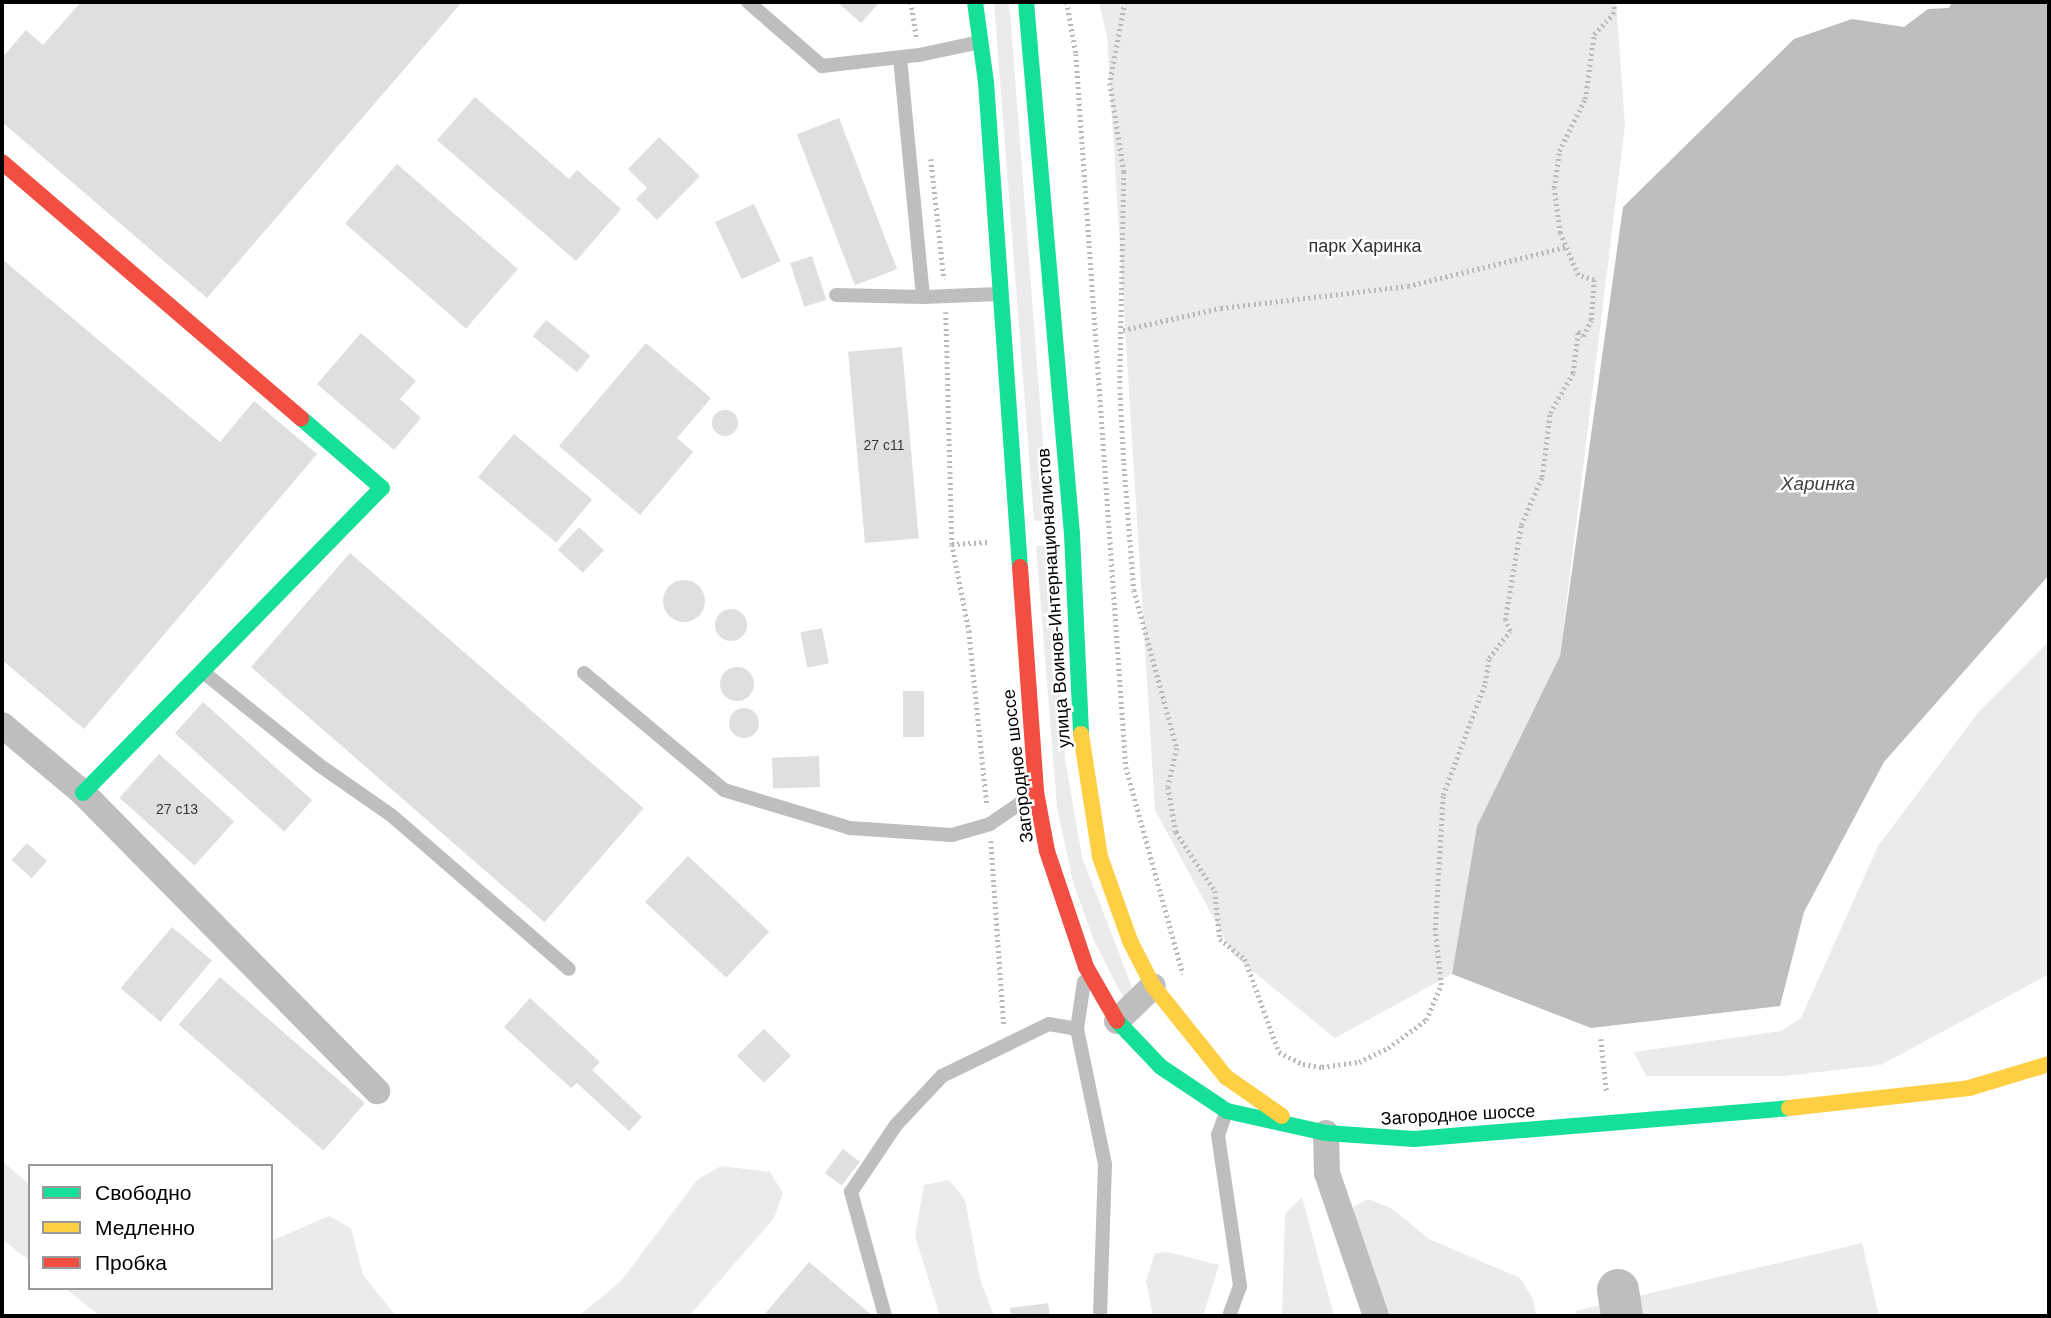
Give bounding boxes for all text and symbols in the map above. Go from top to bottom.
park label: парк Харинка [1309,235,1421,257]
house number: 27 с11 [864,437,904,453]
street label: улица Воинов-Интернационалистов [1033,447,1075,749]
water label: Харинка [1781,473,1855,495]
street label: Загородное шоссе [998,688,1038,844]
house number: 27 с13 [156,801,198,817]
street label: Загородное шоссе [1380,1100,1536,1130]
legend [28,1164,273,1290]
text: Свободно [95,1181,192,1204]
text: Медленно [95,1216,195,1239]
text: Пробка [95,1251,167,1274]

